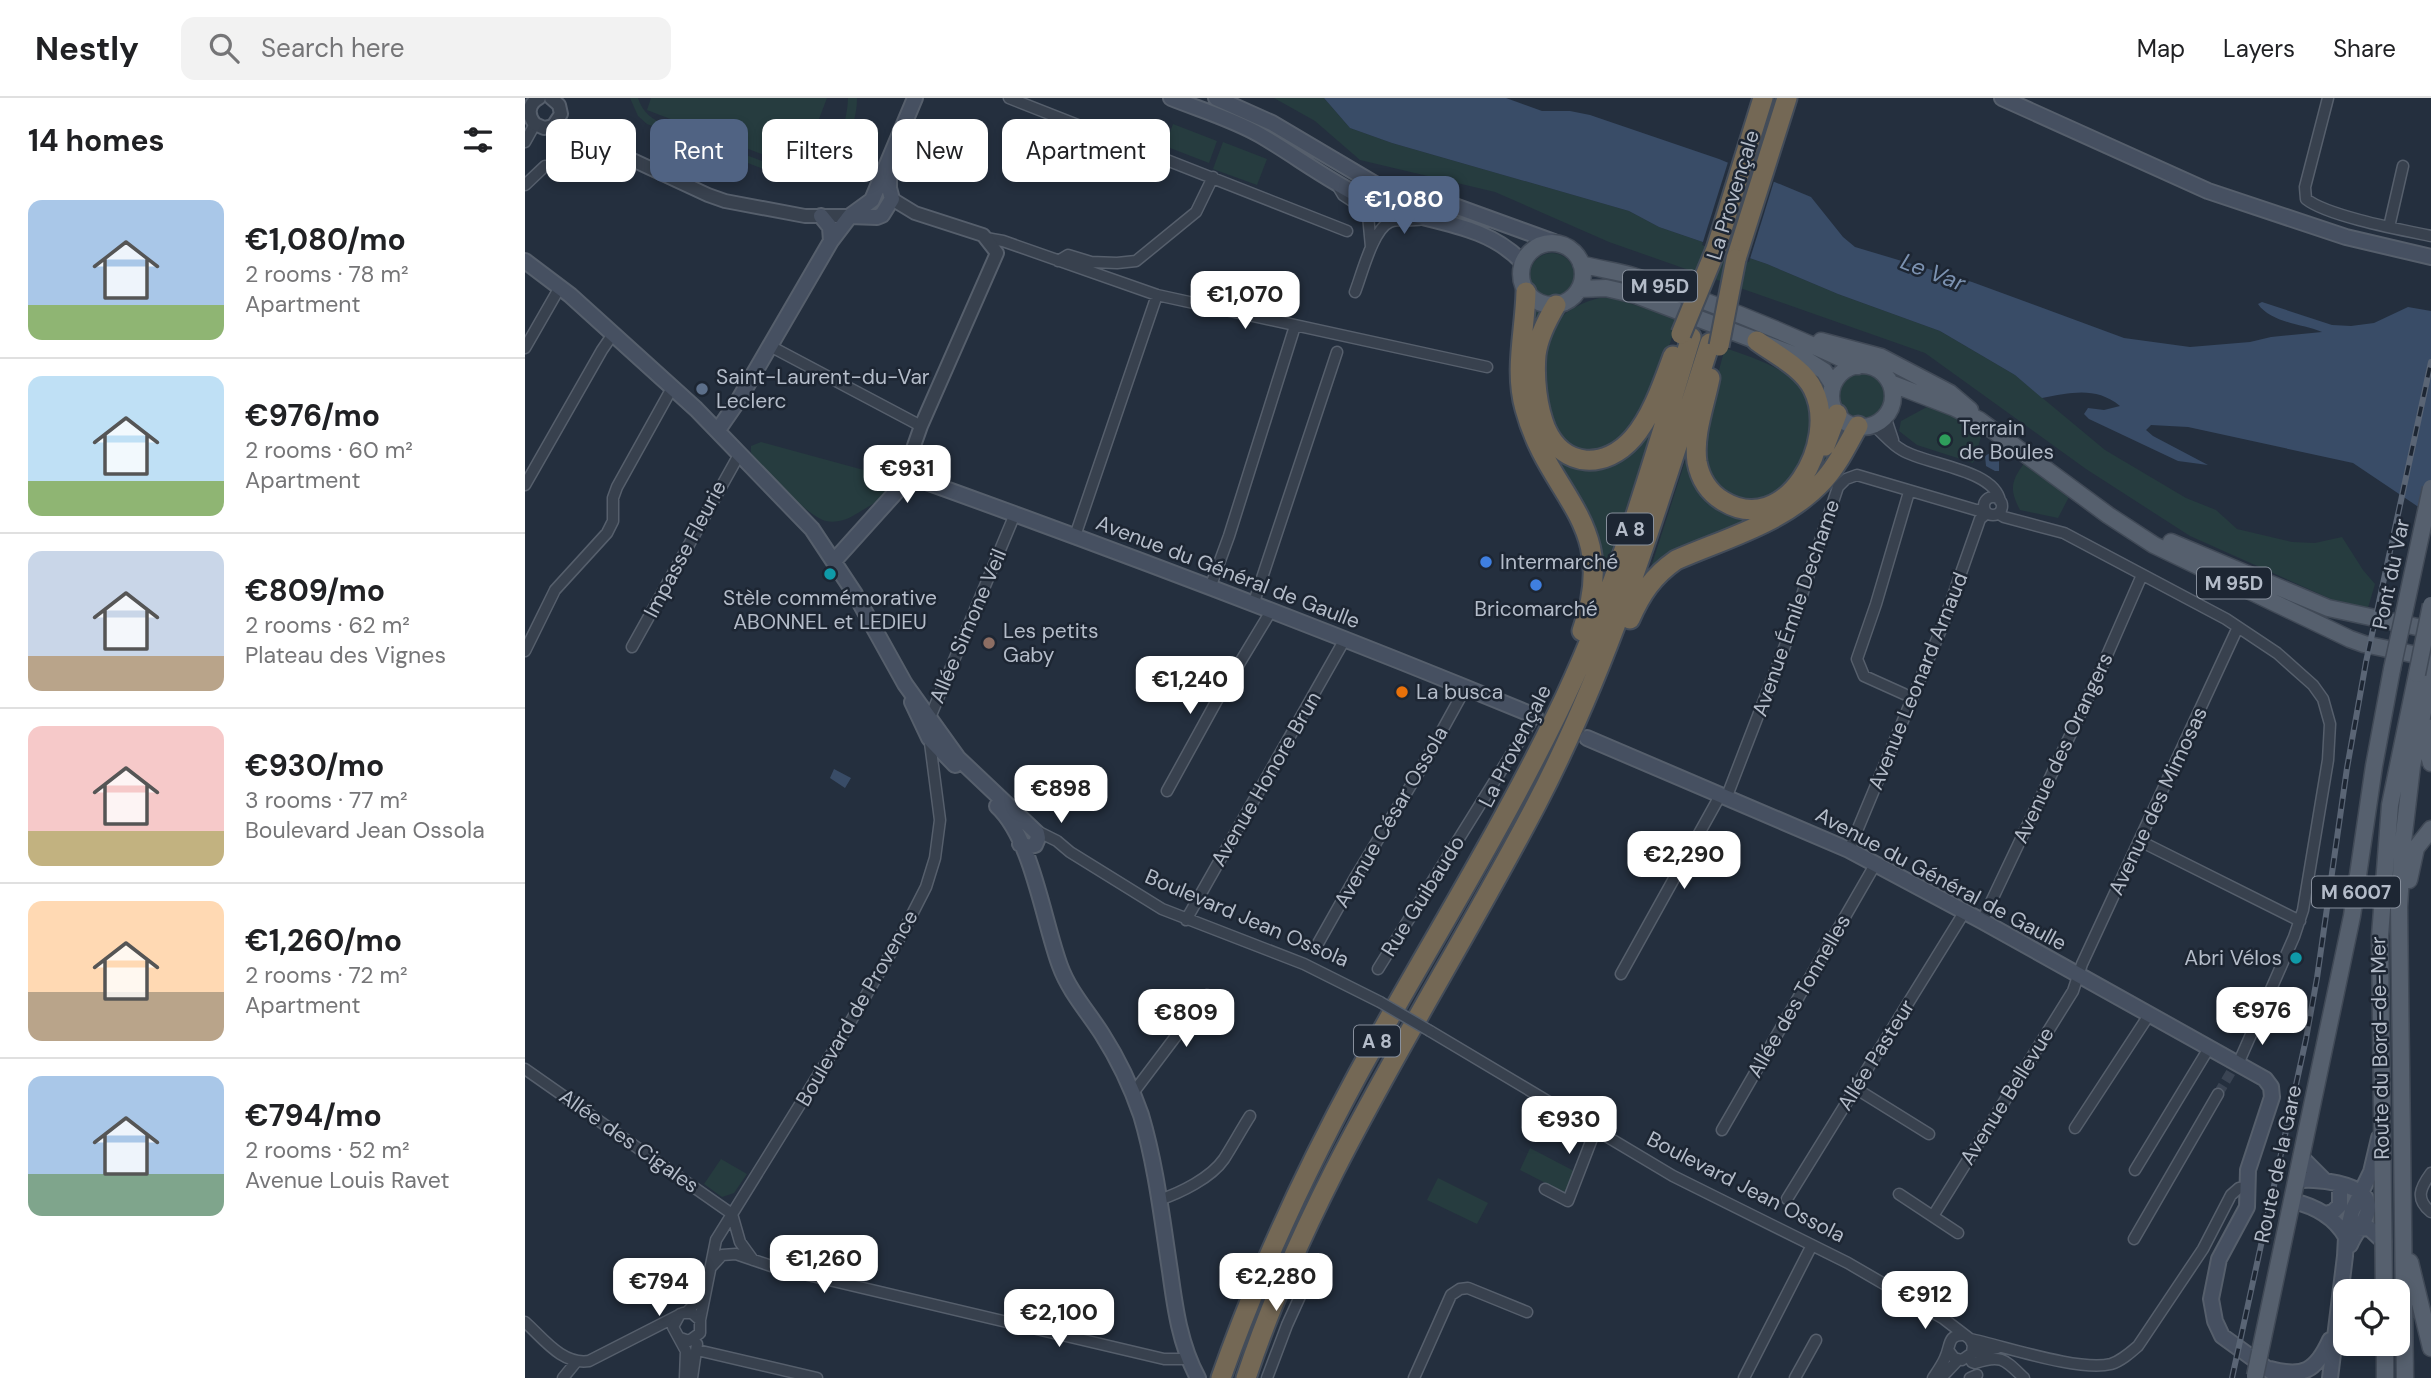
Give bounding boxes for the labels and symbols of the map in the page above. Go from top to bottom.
street label: La Provençale [1700,127,1766,263]
pin: €1,080 [1347,176,1461,236]
water label: Le Var [1896,246,1971,299]
road number: M 95D [1623,270,1697,302]
pin: €1,070 [1188,272,1302,331]
place label: Saint-Laurent-du-Var Leclerc [716,363,930,415]
marker: Saint-Laurent-du-Var Leclerc [694,381,710,397]
place label: Terrain de Boules [1959,414,2054,466]
marker: Terrain de Boules [1937,432,1953,448]
pin: €931 [866,446,948,505]
street label: Impasse Fleurie [637,476,733,622]
street label: Avenue Émile Dechame [1746,496,1846,720]
street label: Avenue du Général de Gaulle [1092,509,1364,635]
road number: A 8 [1607,514,1653,544]
street label: Pont du Var [2366,516,2416,632]
street label: Allée Simone Veil [923,545,1013,707]
place label: Intermarché [1500,548,1618,576]
marker: Intermarché [1478,554,1494,570]
marker: Stèle commémorative ABONNEL et LEDIEU [822,566,838,582]
street label: Avenue Leonard Arnaud [1862,568,1974,794]
road number: M 95D [2197,568,2271,598]
marker: Bricomarché [1528,577,1544,593]
place label: Stèle commémorative ABONNEL et LEDIEU [723,584,937,636]
place label: Bricomarché [1474,595,1598,623]
place label: Les petits Gaby [1003,617,1098,669]
marker: Les petits Gaby [981,635,997,651]
street label: Avenue des Orangers [2007,648,2119,848]
pin: €1,240 [1133,656,1247,716]
place label: La busca [1416,678,1503,706]
street label: La Provençale [1472,680,1558,812]
marker: La busca [1394,684,1410,700]
street label: Avenue Honore Brun [1204,686,1328,872]
street label: Avenue des Mimosas [2102,702,2214,900]
street label: Avenue César Ossola [1328,721,1454,913]
pin: €898 [1020,766,1102,825]
street label: Avenue du Général de Gaulle [1811,801,2071,957]
street label: Rue Guibaudo [1375,830,1471,962]
pin: €2,290 [1627,832,1741,891]
street label: Boulevard Jean Ossola [1141,862,1353,974]
road number: M 6007 [2312,876,2400,908]
street label: Boulevard de Provence [789,905,925,1111]
street label: Allée des Tonnelles [1741,909,1857,1083]
street label: Route du Bord-de-Mer [2364,936,2396,1160]
place label: Abri Vélos [2184,944,2282,972]
marker: Abri Vélos [2288,950,2304,966]
pin: €976 [2221,988,2303,1047]
pin: €809 [1145,990,1227,1049]
street label: Allée Pasteur [1831,994,1921,1116]
street label: Avenue Bellevue [1953,1022,2061,1170]
road number: A 8 [1354,1026,1400,1057]
street label: Allée des Cigales [554,1082,704,1200]
street label: Route de la Gare [2248,1082,2308,1246]
pin: €930 [1528,1096,1610,1156]
street label: Boulevard Jean Ossola [1642,1125,1850,1249]
pin: €1,260 [767,1236,881,1295]
pin: €2,280 [1219,1254,1333,1313]
pin: €794 [618,1258,700,1318]
pin: €912 [1884,1272,1966,1331]
pin: €2,100 [1002,1290,1116,1349]

